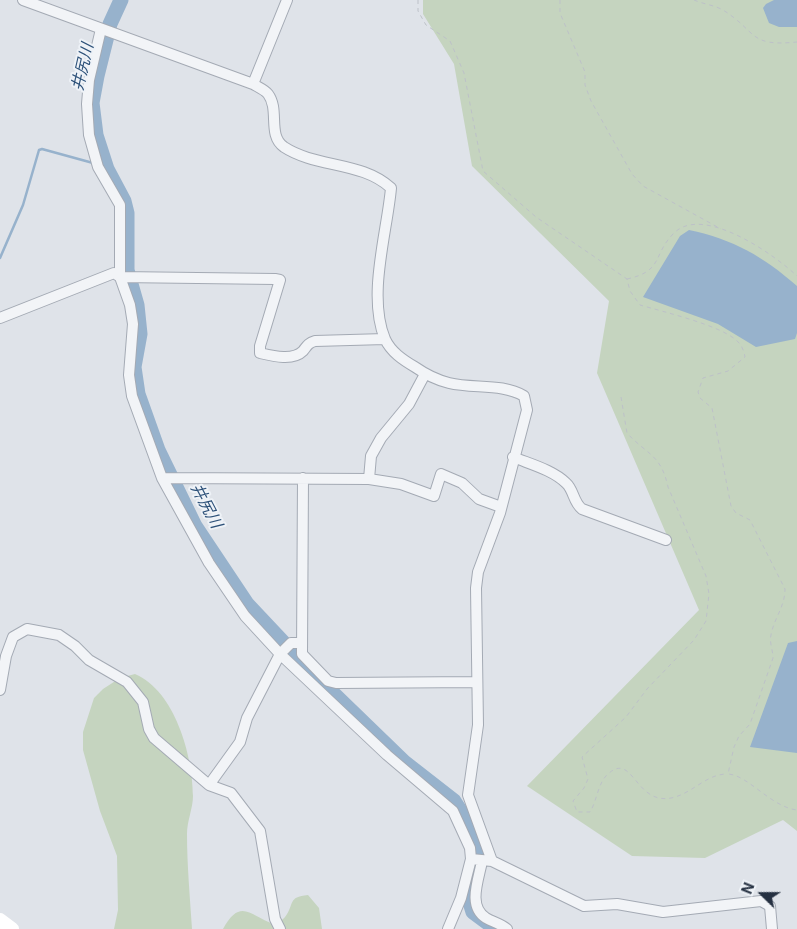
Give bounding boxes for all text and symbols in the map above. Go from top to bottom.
water label: 井尻川 [68,41,98,93]
water label: 井尻川 [186,480,226,532]
north arrow [737,869,787,919]
text: N [738,880,758,896]

